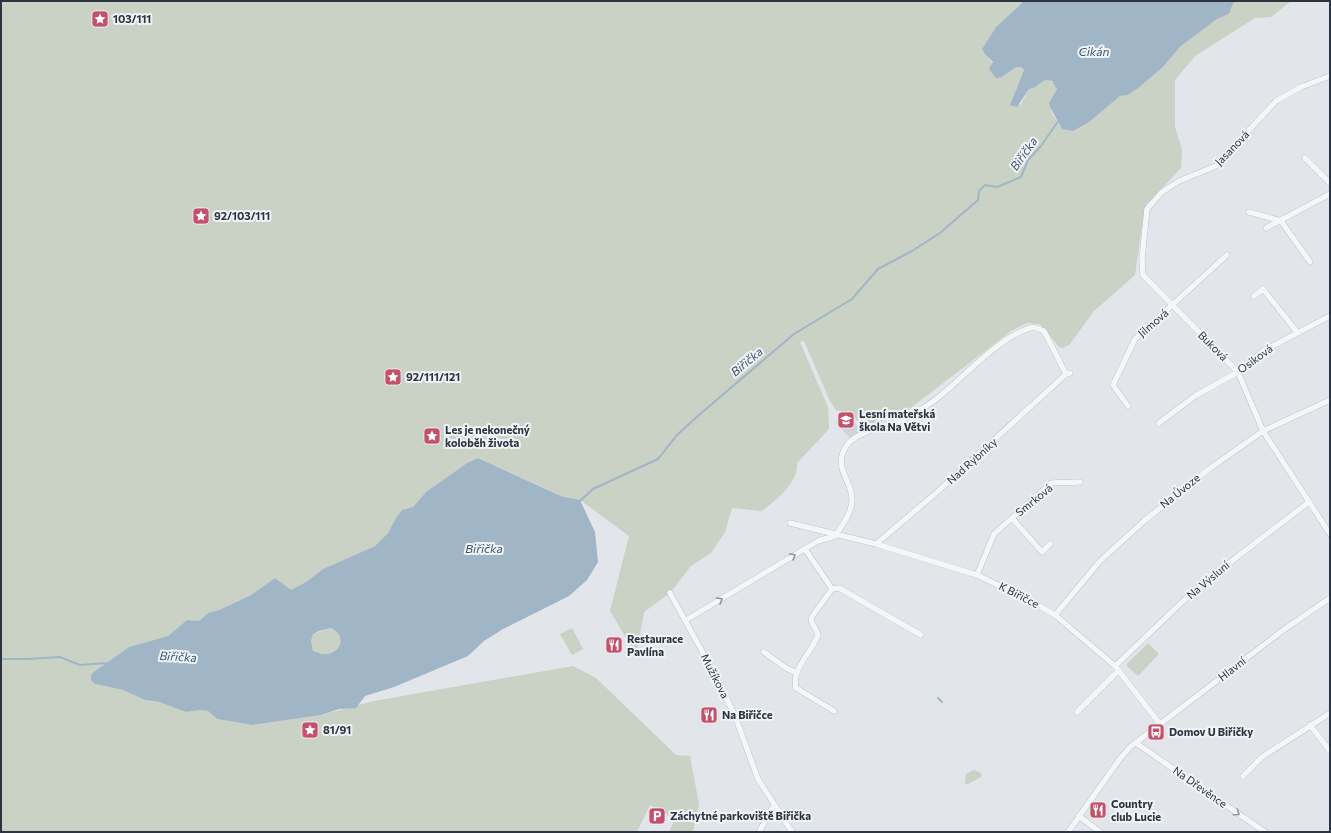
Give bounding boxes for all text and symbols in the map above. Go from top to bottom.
place icon: 103/111 [90,9,110,29]
place label: 103/111 [113,12,151,25]
water label: Cikán [1079,44,1110,58]
street label: Jasanová [1212,127,1252,169]
water label: Biřička [1007,134,1040,173]
place icon: 92/103/111 [191,206,211,226]
place label: 92/103/111 [214,209,270,222]
street label: Jilmová [1135,306,1171,340]
street label: Buková [1196,328,1231,363]
street label: Osiková [1235,342,1275,376]
water label: Biřička [728,344,765,379]
place icon: 92/111/121 [383,367,403,387]
place label: 92/111/121 [406,370,460,383]
place label: Lesní mateřská škola Na Větvi [859,407,935,433]
school or university icon: Lesní mateřská škola Na Větvi [836,410,856,430]
place label: Les je nekonečný koloběh života [445,423,530,449]
place icon: Les je nekonečný koloběh života [422,426,442,446]
street label: Nad Rybníky [944,435,1000,486]
street label: Na Úvoze [1157,470,1202,511]
street label: Smrková [1013,481,1055,518]
water label: Biřička [465,541,503,555]
one-way arrow [789,554,796,561]
street label: Na Výsluní [1184,557,1233,601]
street label: K Biřičce [997,579,1042,610]
one-way arrow [716,597,723,604]
place label: Restaurace Pavlína [627,632,683,658]
restaurant icon: Restaurace Pavlína [604,635,624,655]
water label: Biřička [159,648,197,664]
street label: Mužíkova [699,651,732,700]
street label: Hlavní [1215,653,1249,683]
restaurant icon: Na Biřičce [699,705,719,725]
place label: Na Biřičce [722,708,773,721]
place icon: 81/91 [300,720,320,740]
bus stop icon: Domov U Biřičky [1146,722,1166,742]
place label: 81/91 [323,723,351,736]
place label: Domov U Biřičky [1169,725,1253,738]
street label: Na Dřevěnce [1171,763,1230,810]
place label: Country club Lucie [1111,797,1161,823]
restaurant icon: Country club Lucie [1088,800,1108,820]
parking icon: Záchytné parkoviště Biřička [647,806,667,826]
one-way arrow [1233,808,1240,816]
place label: Záchytné parkoviště Biřička [670,809,811,822]

